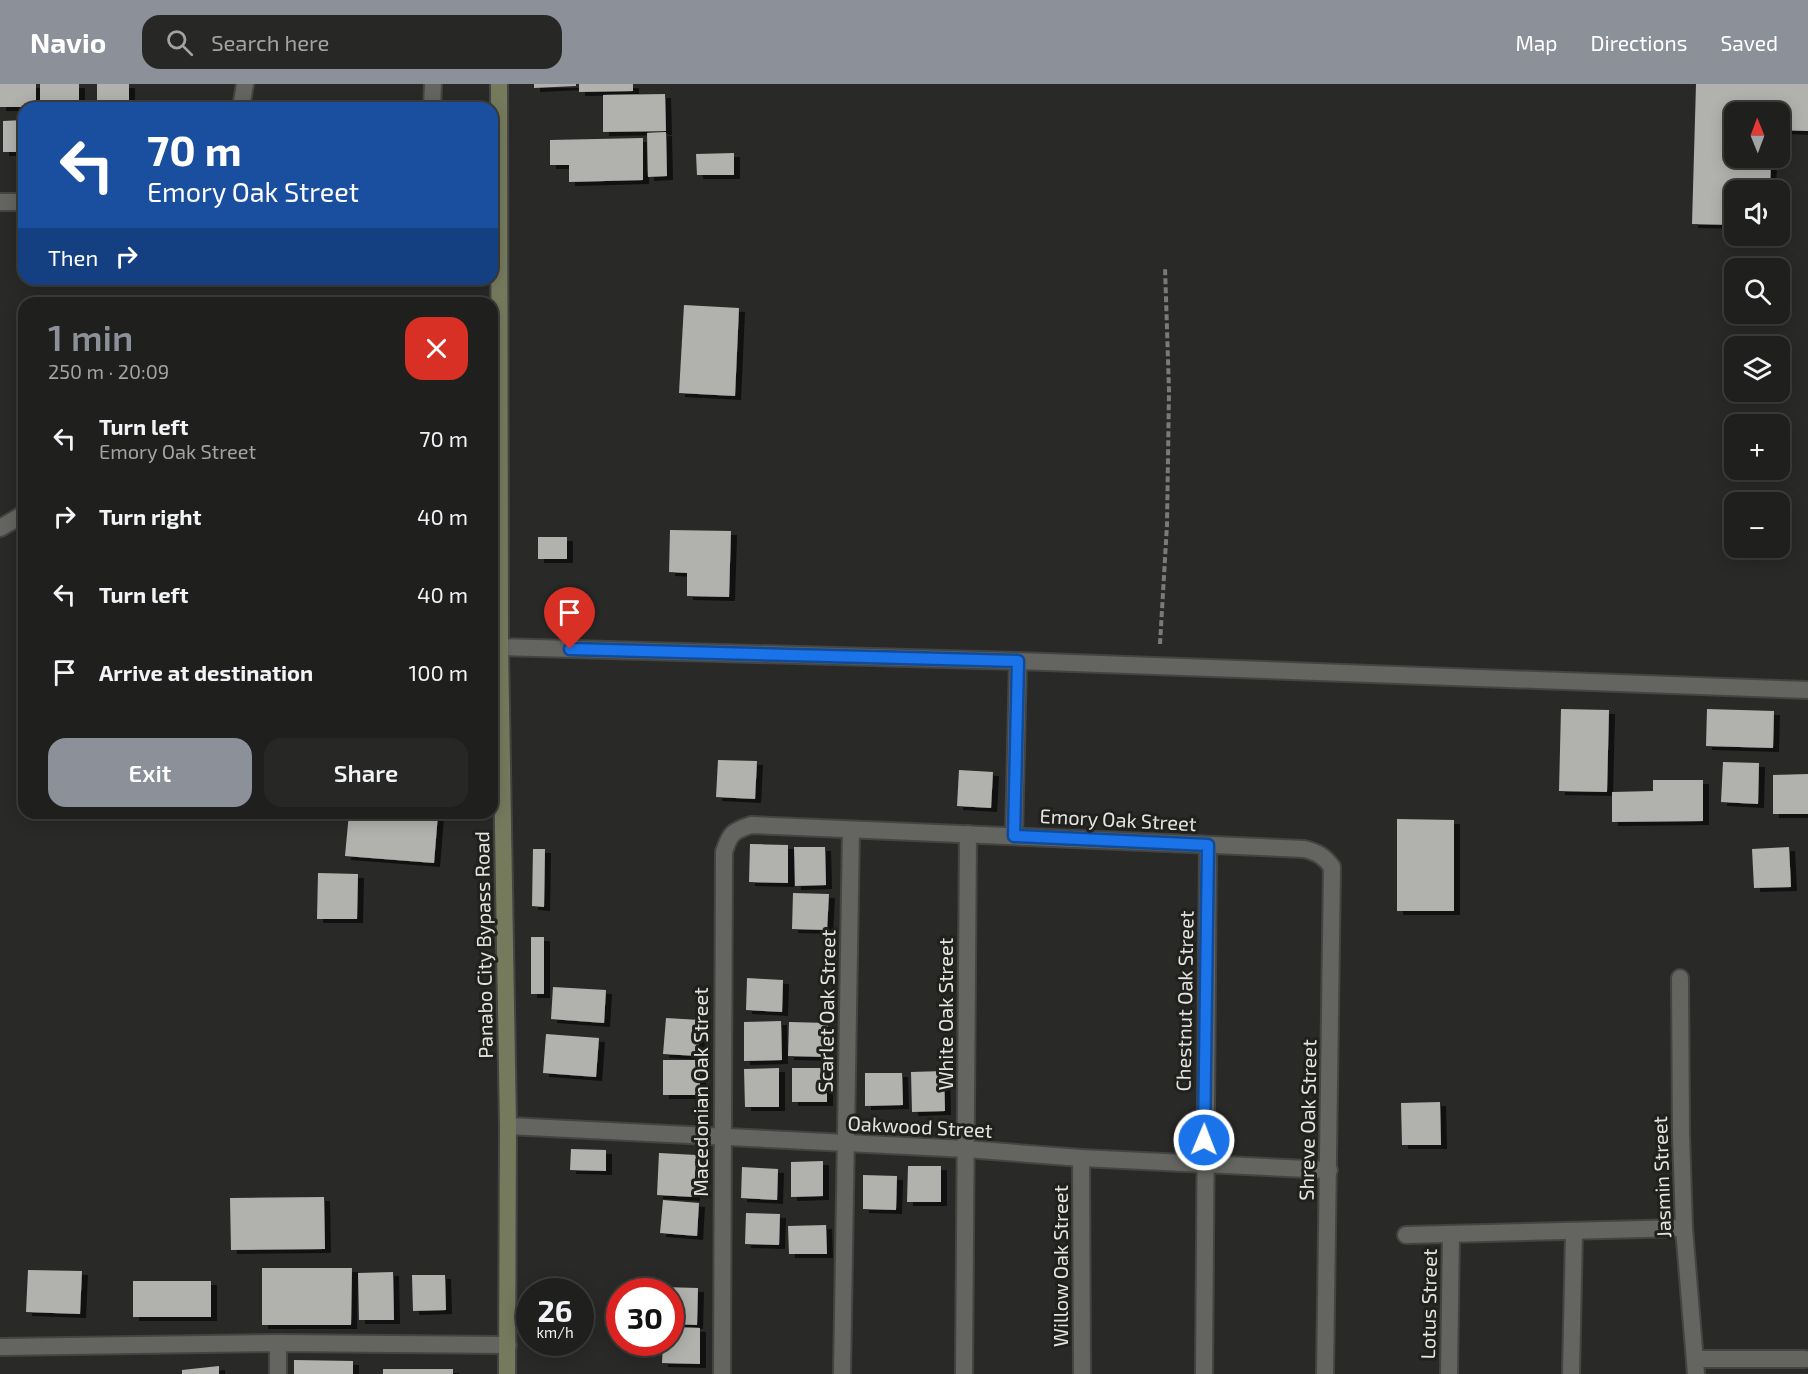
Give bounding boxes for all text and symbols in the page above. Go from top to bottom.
search box [142,15,562,69]
text: Navio [30,25,106,59]
icon: search [163,26,196,59]
text: Search here [211,29,329,55]
text: Map [1515,30,1558,55]
text: Directions [1591,30,1687,55]
text: Saved [1720,30,1778,55]
north arrow [1724,102,1790,168]
map controls [1724,102,1790,558]
text: 70 m [147,124,242,174]
icon: left [48,126,126,204]
text: Emory Oak Street [147,175,359,207]
button: sound [1724,180,1790,246]
icon: right [110,240,143,273]
text: Then [48,244,98,270]
button: search [1724,258,1790,324]
text: 1 min [48,315,133,358]
button: close [405,317,468,380]
button: layers [1724,336,1790,402]
text: 250 m · 20:09 [48,359,169,383]
text: Turn left [99,413,188,439]
button: + [1724,414,1790,480]
icon: left [48,422,81,455]
text: 70 m [419,425,468,451]
text: Emory Oak Street [99,439,256,463]
button: − [1724,492,1790,558]
icon: right [48,500,81,533]
text: Turn right [99,503,201,529]
text: 40 m [417,503,468,529]
icon: left [48,578,81,611]
text: Turn left [99,581,188,607]
text: 40 m [417,581,468,607]
pin [544,587,595,649]
icon: arrive [553,596,586,629]
icon: arrive [48,656,81,689]
text: Arrive at destination [99,659,313,685]
text: 100 m [409,659,468,685]
button: Exit [48,738,252,807]
button: Share [264,738,468,807]
street label: Emory Oak Street [1039,803,1197,835]
street label: Panabo City Bypass Road [469,831,497,1059]
street label: Chestnut Oak Street [1170,910,1198,1092]
street label: Scarlet Oak Street [813,929,839,1093]
street label: White Oak Street [933,937,957,1090]
street label: Macedonian Oak Street [688,987,712,1197]
street label: Shreve Oak Street [1294,1039,1320,1201]
position arrow [1172,1108,1236,1172]
street label: Oakwood Street [847,1110,994,1142]
street label: Jasmin Street [1647,1115,1675,1238]
street label: Willow Oak Street [1048,1185,1072,1347]
street label: Lotus Street [1415,1248,1441,1360]
speed limit sign: 30 [606,1278,684,1356]
text: 26 [537,1292,573,1328]
text: km/h [536,1323,574,1341]

